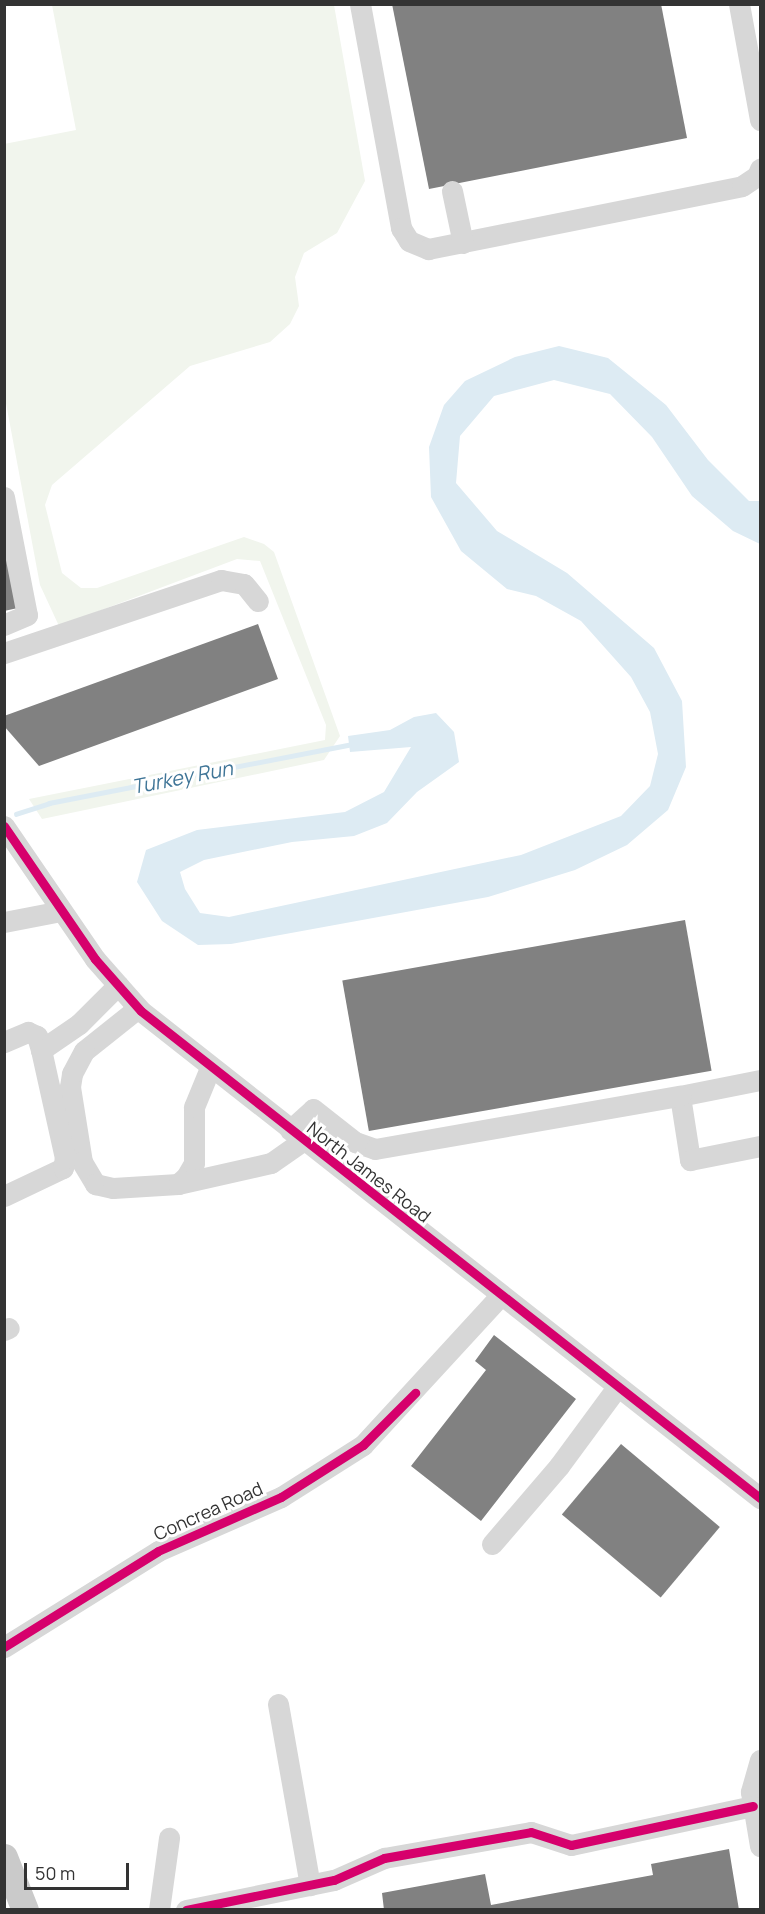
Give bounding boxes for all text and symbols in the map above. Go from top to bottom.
water label: Turkey Run [130,755,234,799]
street label: North James Road [303,1117,435,1227]
street label: Concrea Road [150,1477,266,1545]
scale bar [27,1851,132,1889]
text: 50 m [35,1861,75,1885]

